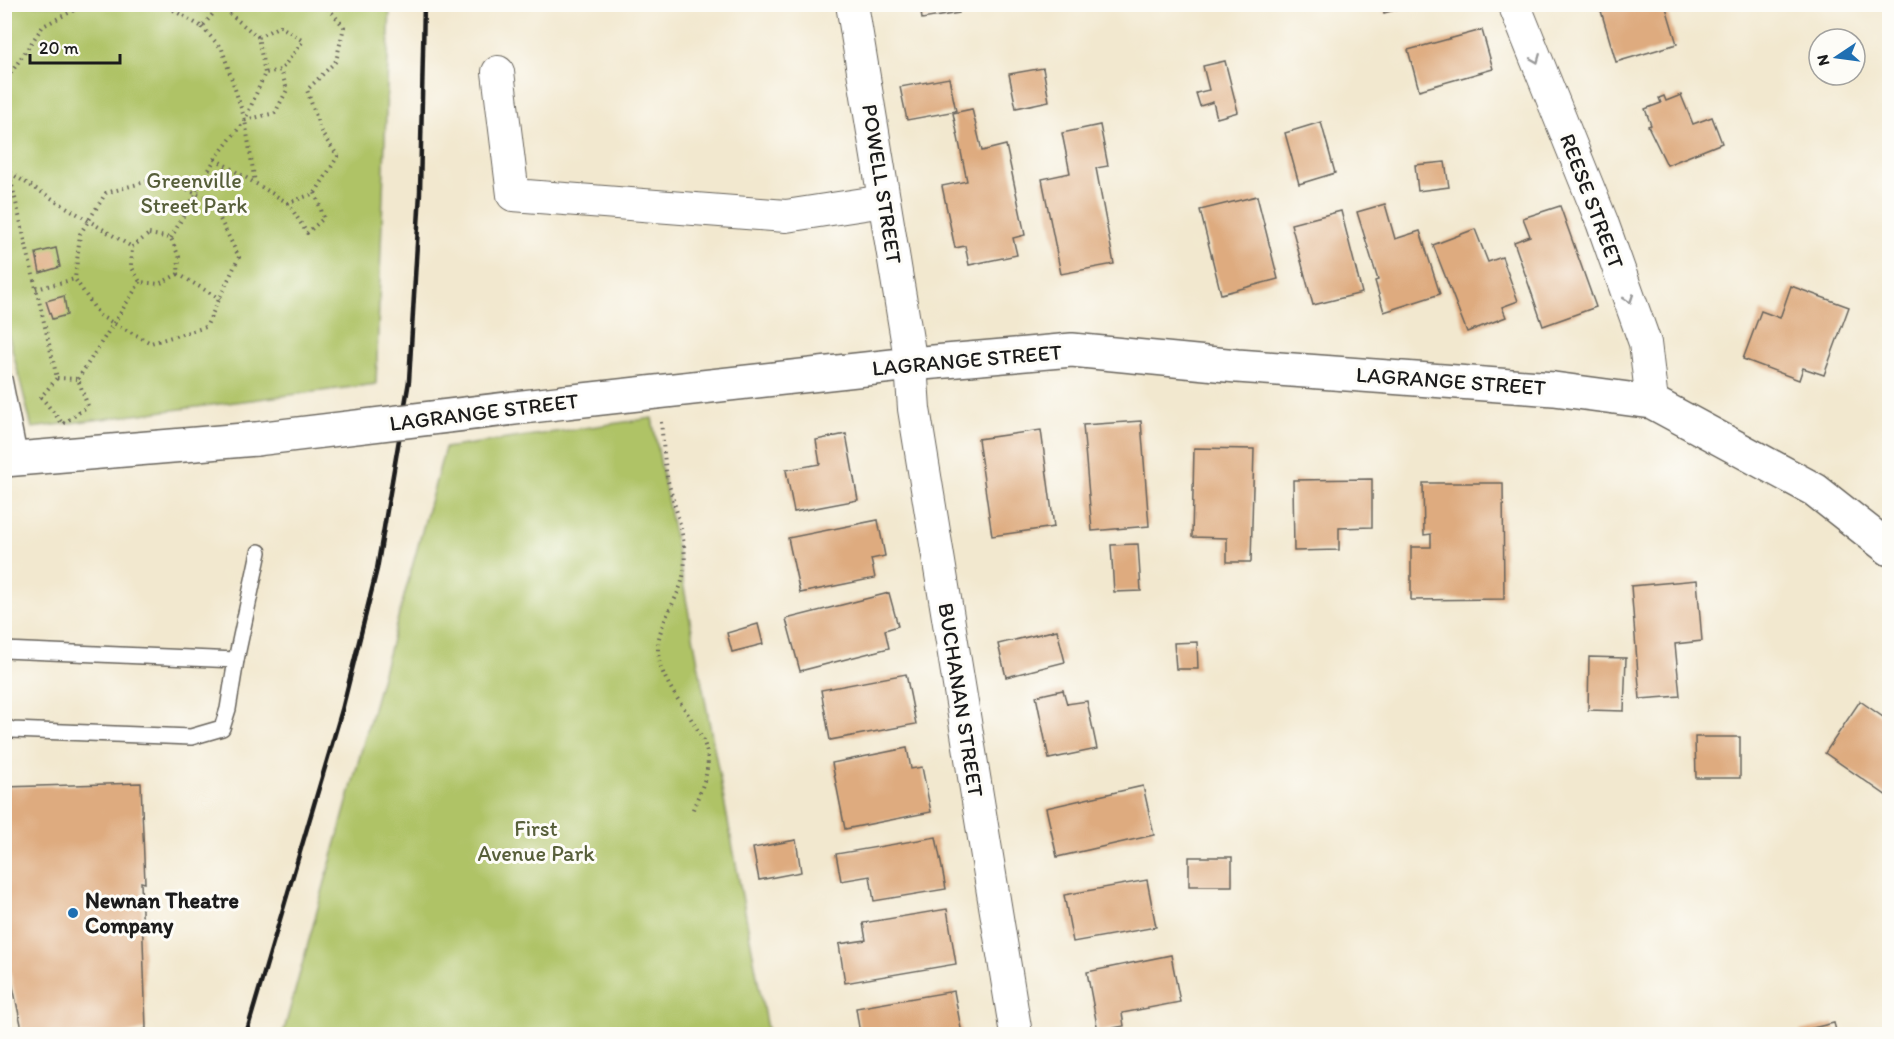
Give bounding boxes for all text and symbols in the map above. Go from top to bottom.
scale bar [30,27,120,65]
north arrow [1807,27,1867,87]
text: 20 m [39,37,79,59]
one-way arrow [1529,52,1541,63]
text: N [1812,53,1833,68]
street label: POWELL STREET [856,102,908,267]
street label: REESE STREET [1554,130,1630,273]
park label: Greenville Street Park [140,167,248,219]
one-way arrow [1622,293,1635,304]
street label: LAGRANGE STREET [871,338,1064,382]
street label: LAGRANGE STREET [1355,361,1548,401]
street label: LAGRANGE STREET [388,387,581,437]
street label: BUCHANAN STREET [932,601,990,800]
park label: First Avenue Park [477,815,595,867]
place label: Newnan Theatre Company [85,887,239,939]
marker: Newnan Theatre Company [66,906,80,920]

